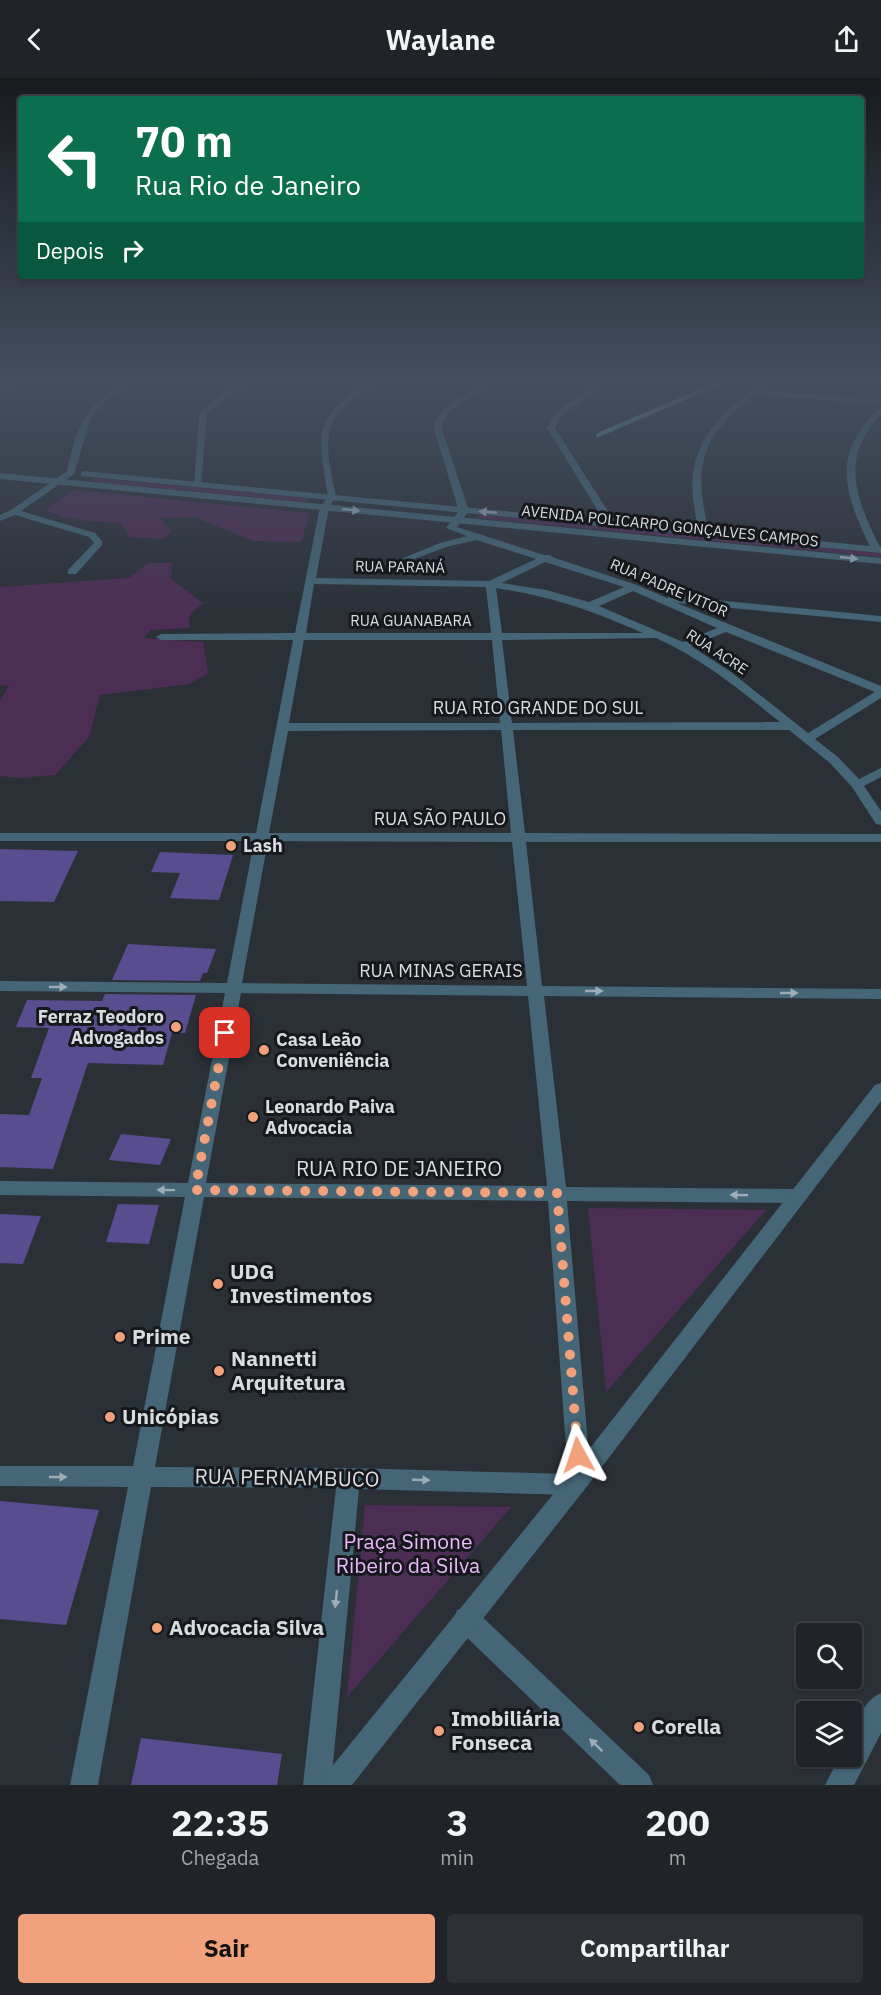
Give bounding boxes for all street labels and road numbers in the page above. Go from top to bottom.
street label: AVENIDA POLICARPO GONÇALVES CAMPOS [521,500,819,551]
street label: RUA PADRE VITOR [607,554,731,621]
street label: RUA PARANÁ [355,556,446,577]
street label: RUA GUANABARA [350,611,472,630]
street label: RUA ACRE [683,625,752,679]
street label: RUA RIO GRANDE DO SUL [433,696,643,719]
street label: RUA SÃO PAULO [374,807,506,830]
street label: RUA MINAS GERAIS [359,959,523,982]
street label: RUA RIO DE JANEIRO [296,1154,502,1182]
street label: RUA PERNAMBUCO [194,1461,380,1493]

